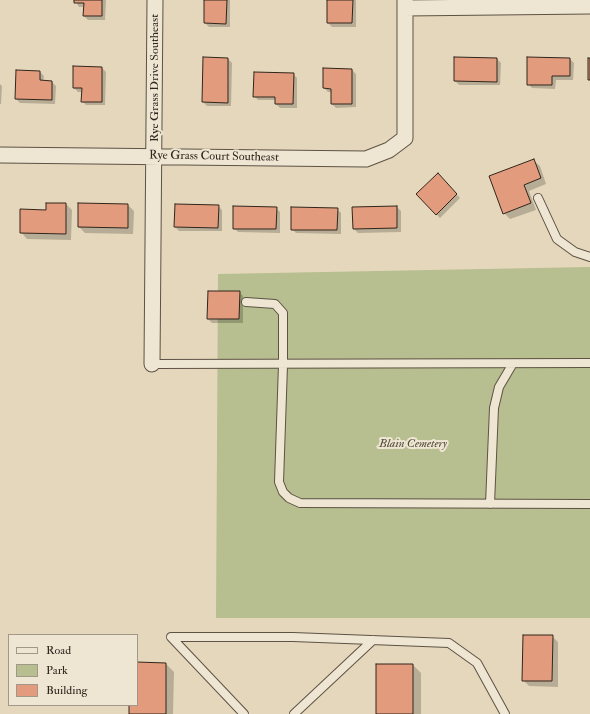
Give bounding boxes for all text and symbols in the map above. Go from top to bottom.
street label: Rye Grass Drive Southeast [148,14,162,142]
street label: Rye Grass Court Southeast [149,149,279,165]
park label: Blain Cemetery [379,437,447,451]
legend [8,634,138,706]
text: Road [46,643,71,658]
text: Park [46,663,68,678]
text: Building [46,683,87,698]

